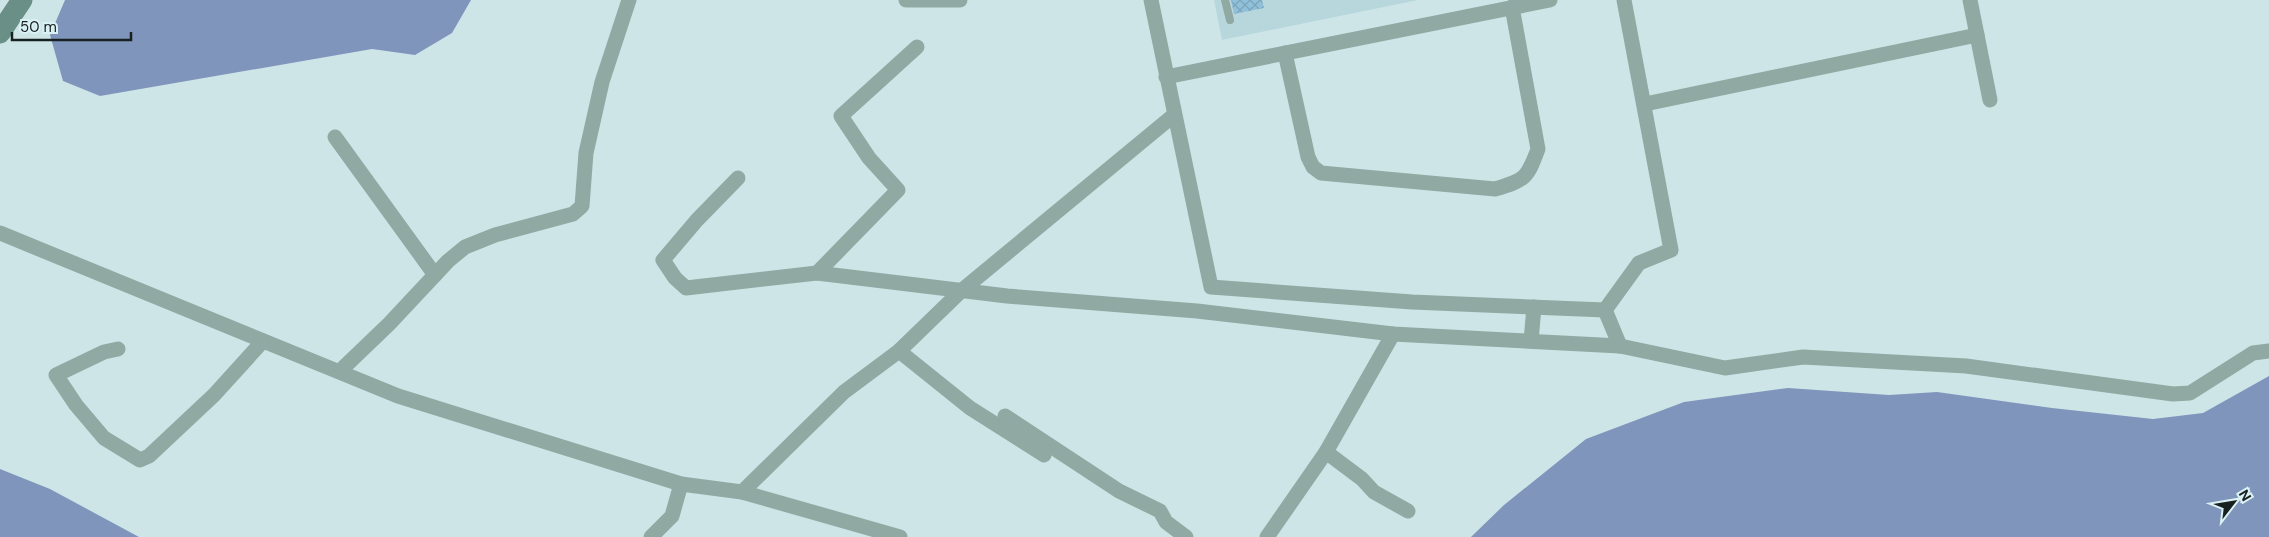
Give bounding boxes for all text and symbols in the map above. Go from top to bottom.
scale bar [12,10,131,42]
text: 50 m [20,17,57,37]
north arrow [2209,477,2259,527]
text: N [2235,486,2255,504]

